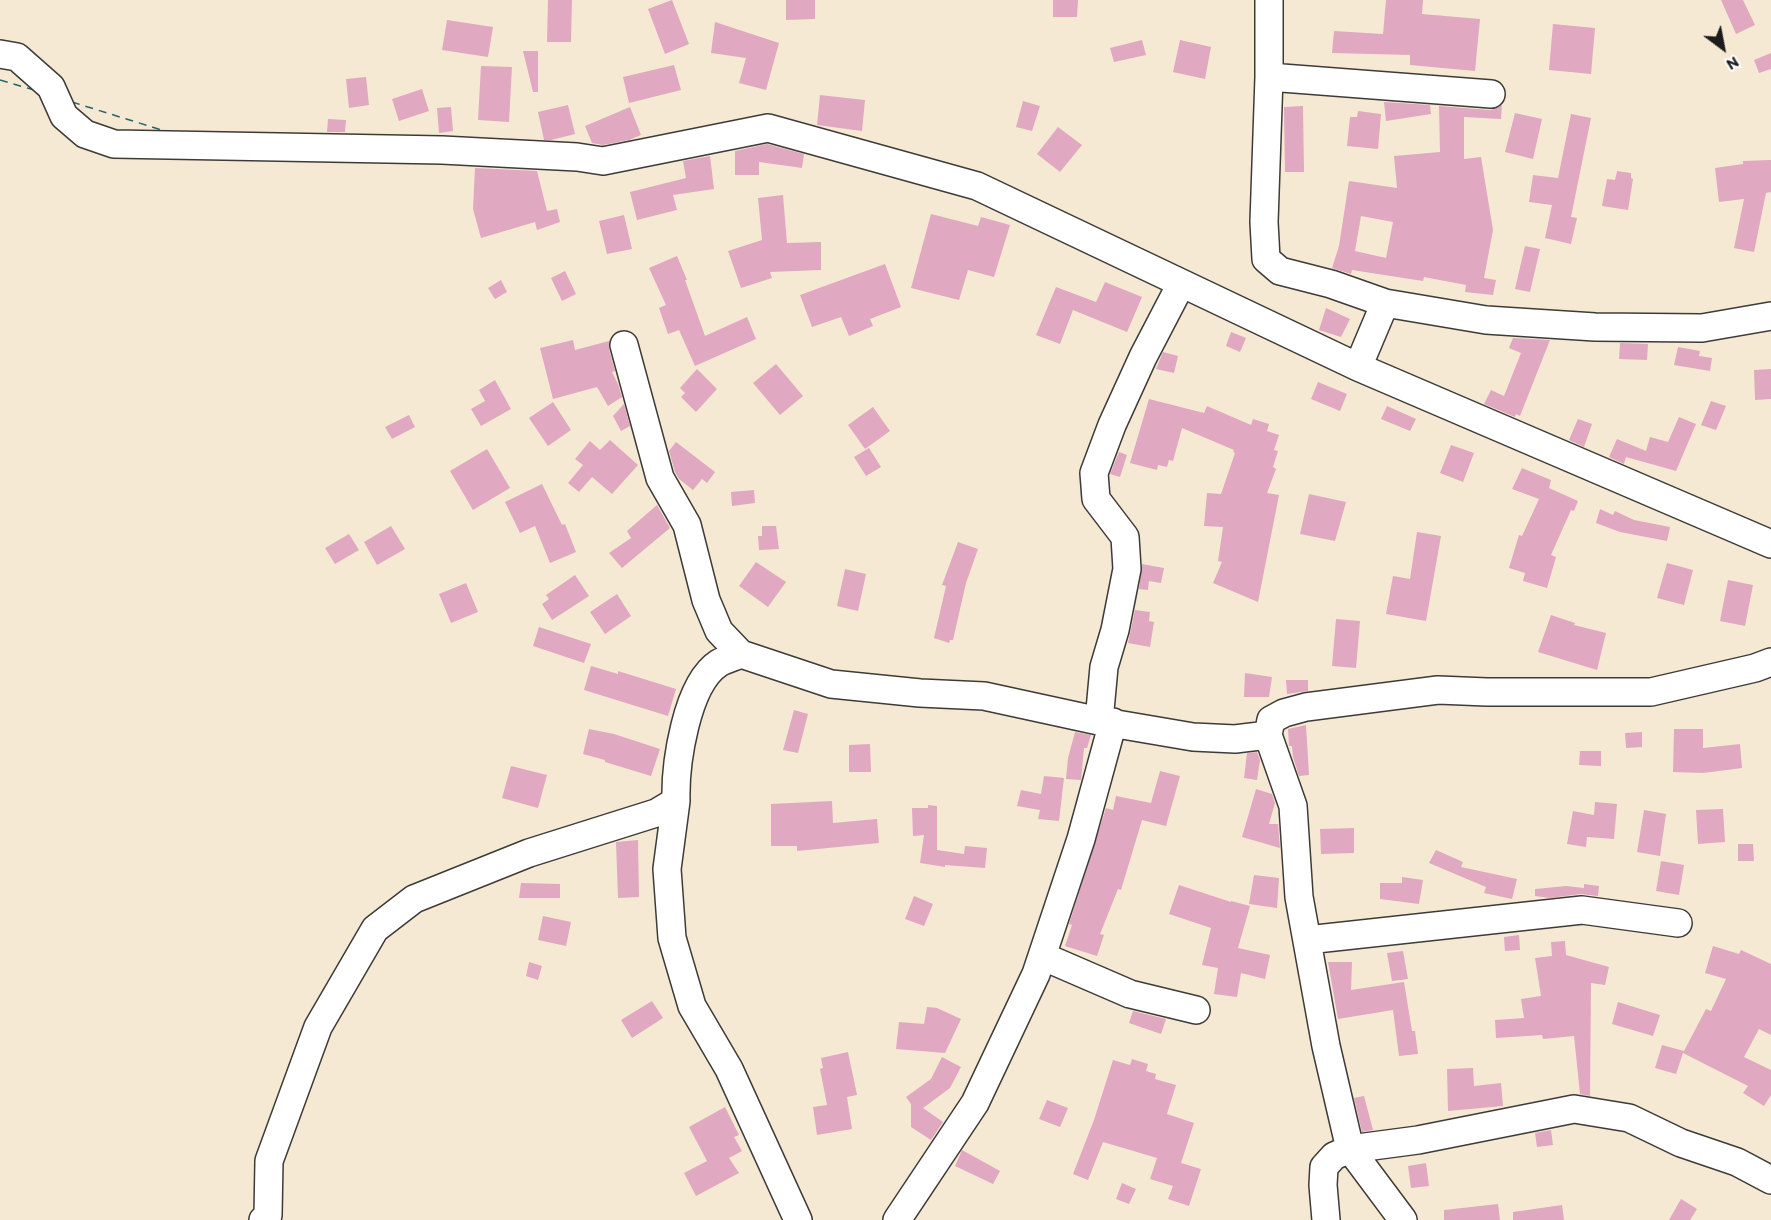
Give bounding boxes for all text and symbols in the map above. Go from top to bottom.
north arrow [1693,18,1753,78]
text: N [1723,53,1742,75]

